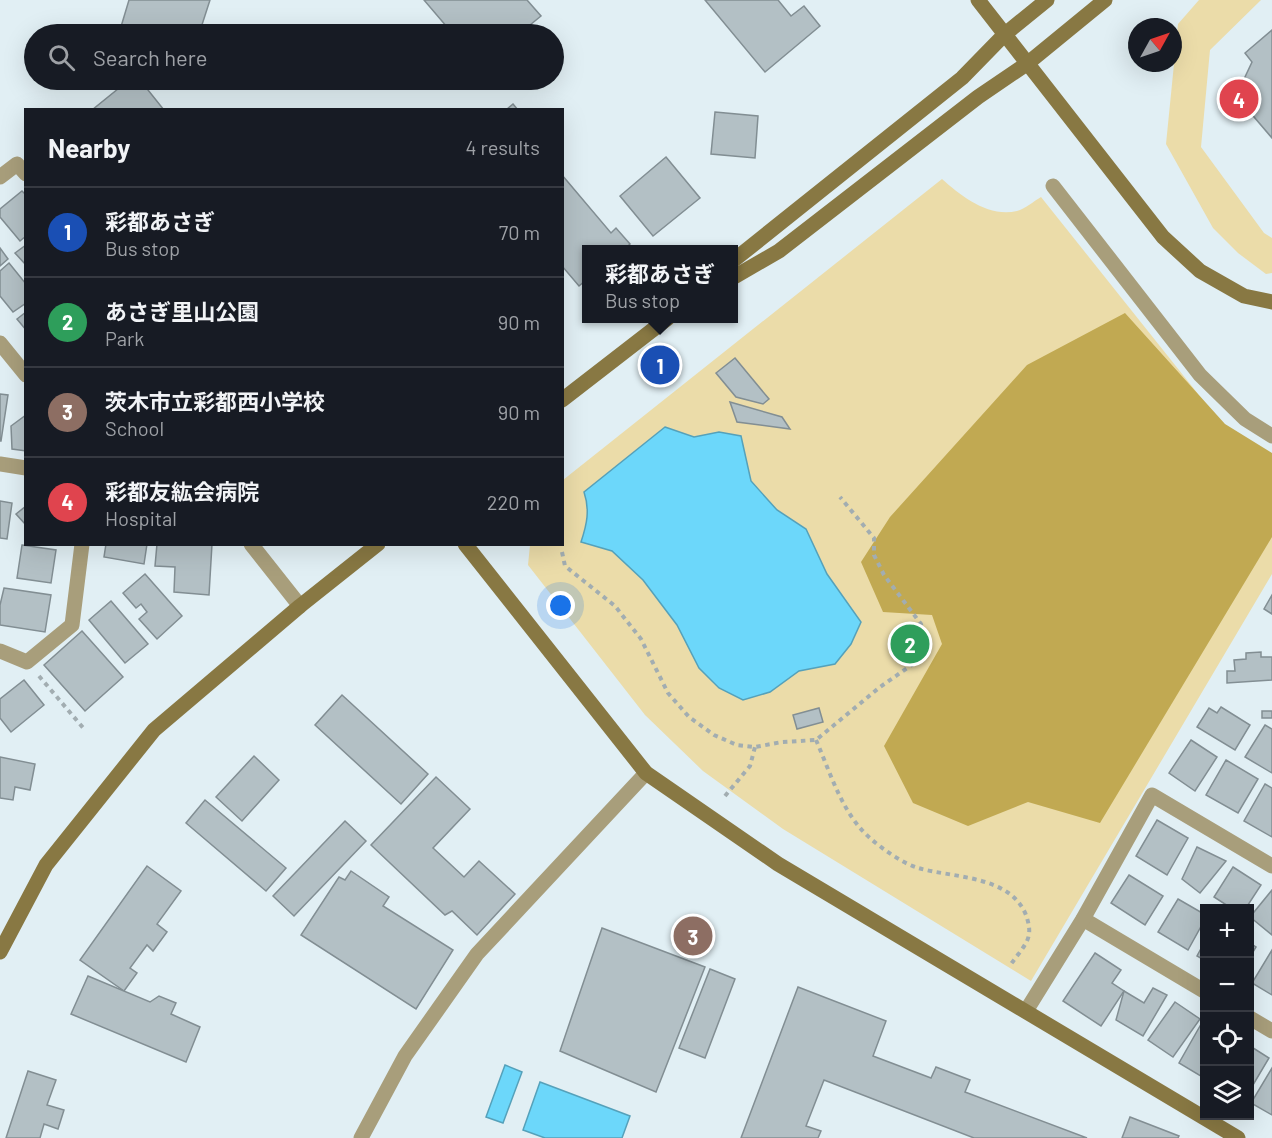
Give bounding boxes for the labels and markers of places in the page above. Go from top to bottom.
pin: 4 [1220,76,1258,122]
pin: 1 [640,342,680,388]
pin: 2 [890,622,930,666]
pin: 3 [674,914,712,958]

